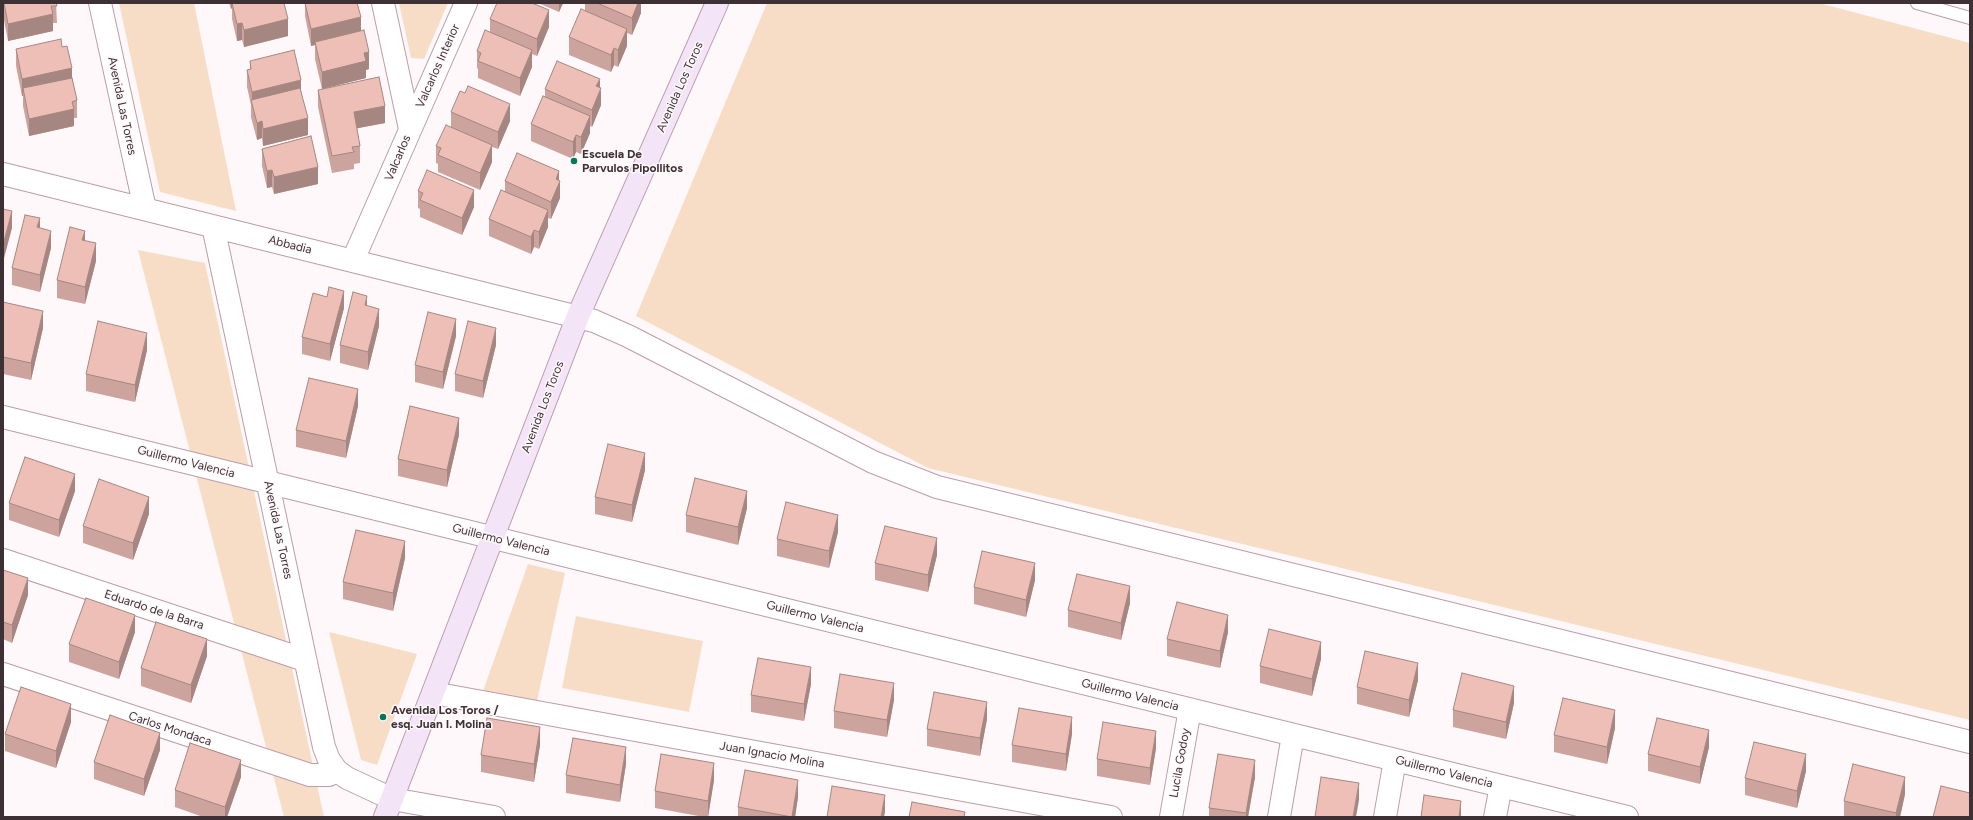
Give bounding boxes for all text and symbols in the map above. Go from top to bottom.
street label: Valcarlos Interior [413,22,463,110]
street label: Avenida Los Toros [654,40,706,134]
street label: Avenida Las Torres [105,55,139,157]
street label: Valcarlos [382,133,414,183]
place label: Escuela De Parvulos Pipollitos [582,147,683,175]
marker: Escuela De Parvulos Pipollitos [569,156,579,166]
street label: Abbadia [267,233,313,257]
street label: Avenida Los Toros [519,359,567,455]
street label: Guillermo Valencia [136,443,236,481]
street label: Avenida Las Torres [261,479,295,581]
street label: Guillermo Valencia [451,521,551,559]
street label: Eduardo de la Barra [102,587,206,633]
street label: Guillermo Valencia [765,598,865,636]
street label: Guillermo Valencia [1080,676,1180,714]
place label: Avenida Los Toros / esq. Juan I. Molina [391,703,499,731]
street label: Carlos Mondaca [127,709,213,749]
marker: Avenida Los Toros / esq. Juan I. Molina [378,712,388,722]
street label: Lucila Godoy [1167,727,1193,799]
street label: Juan Ignacio Molina [718,739,826,771]
street label: Guillermo Valencia [1394,753,1494,791]

